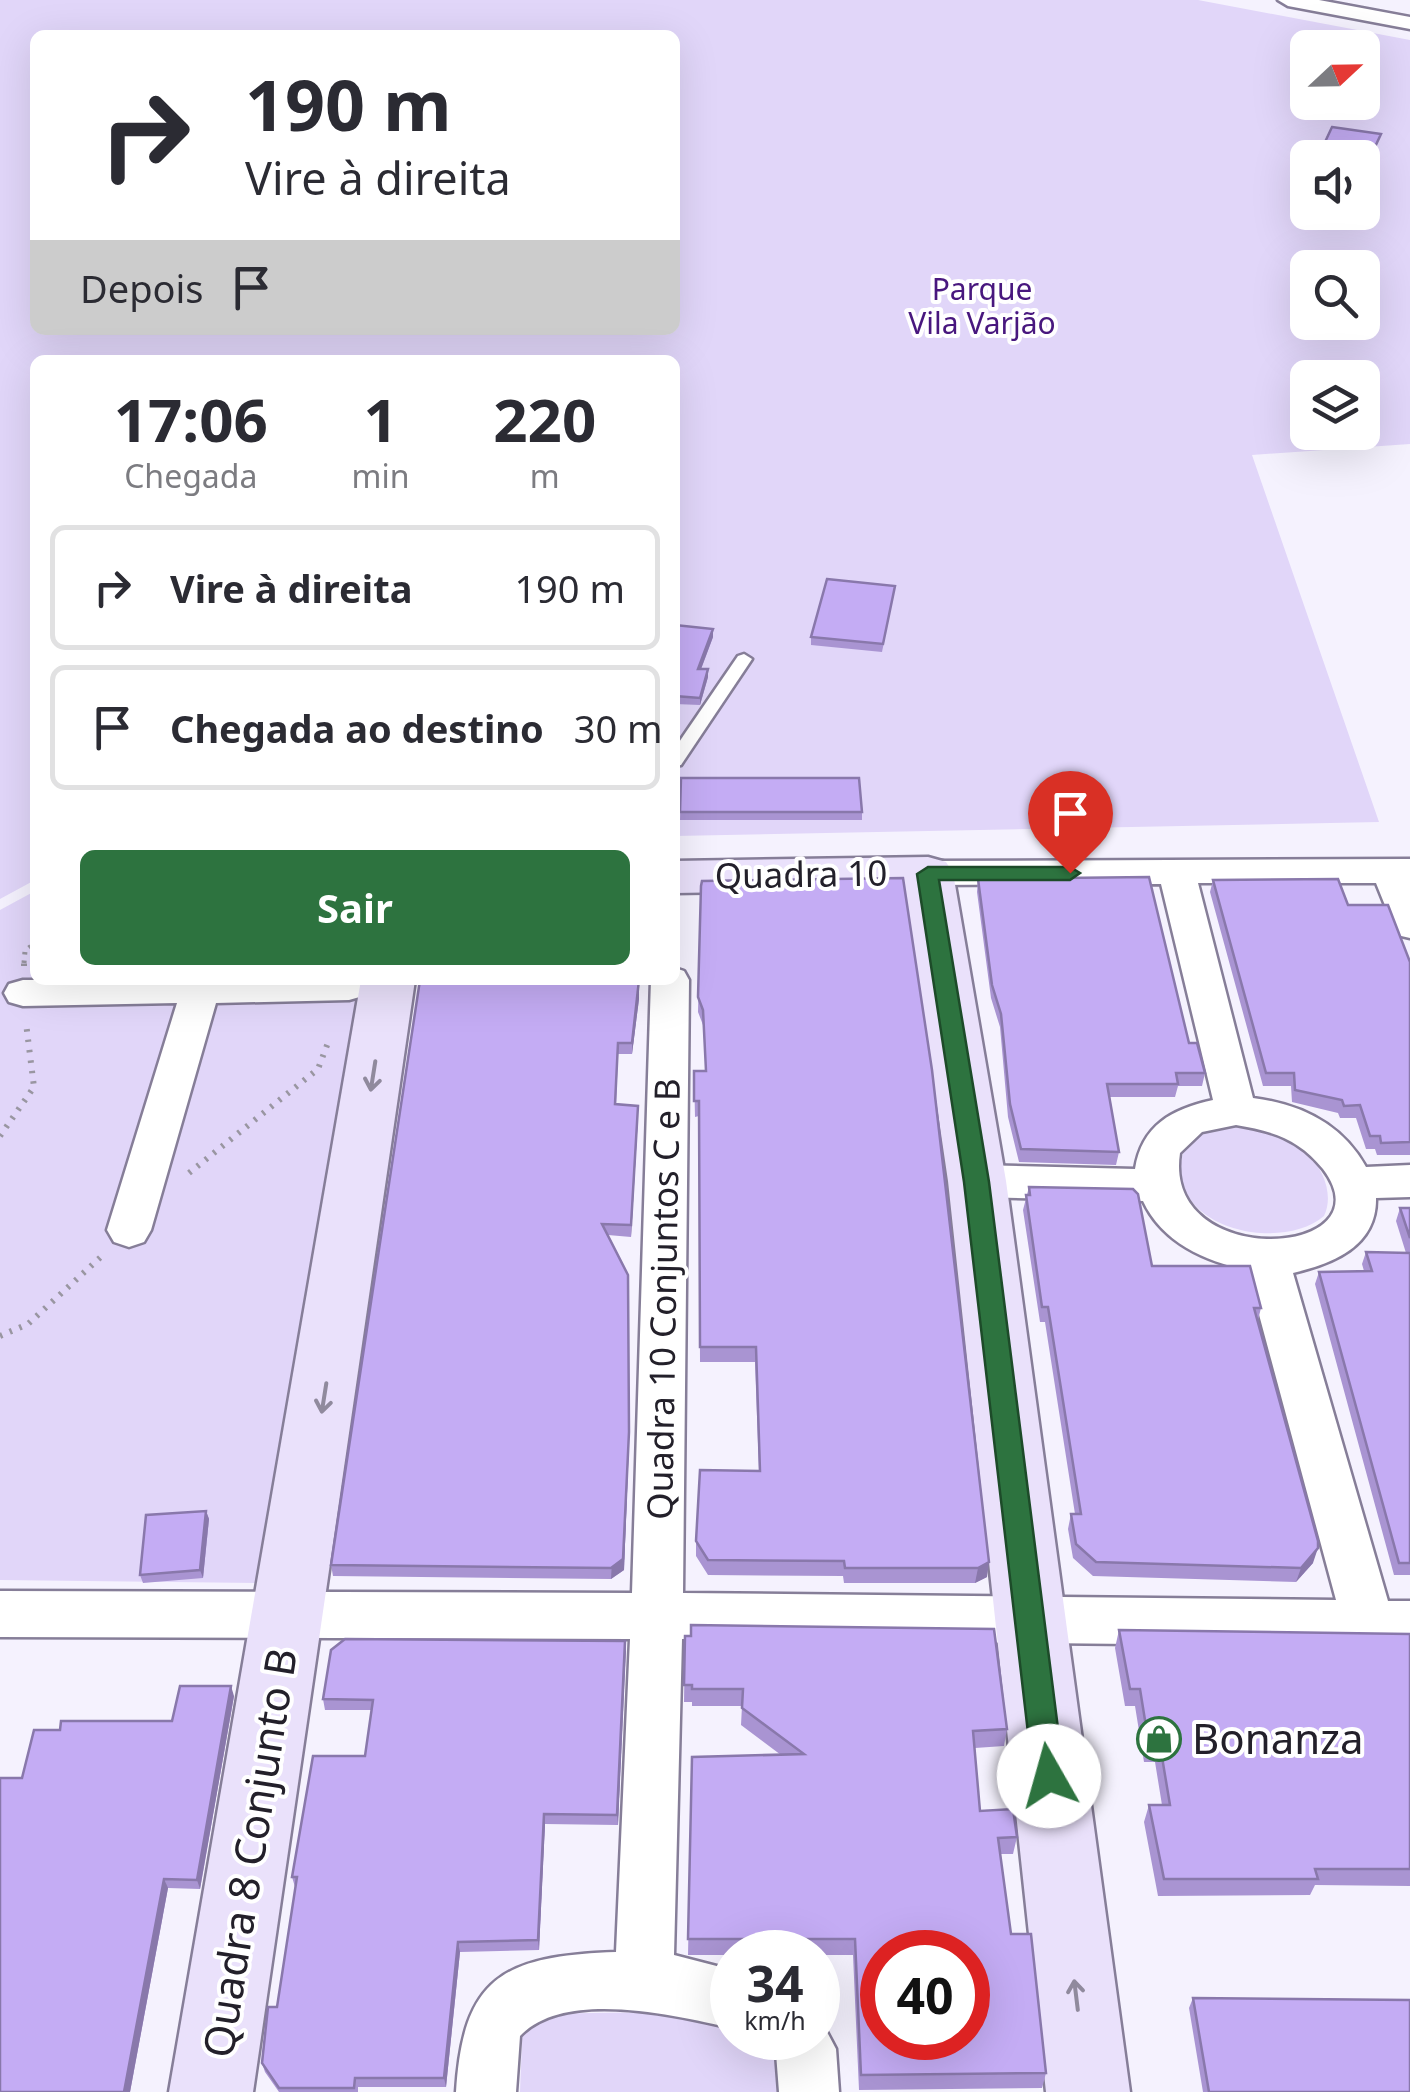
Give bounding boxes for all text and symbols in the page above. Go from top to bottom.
north arrow [1290,30,1380,120]
map controls [1290,30,1380,450]
text: 190 m [245,56,452,152]
icon: right [80,70,210,200]
button: sound [1290,140,1380,230]
text: Vire à direita [245,147,511,208]
button: search [1290,250,1380,340]
icon: arrive [224,260,279,315]
text: Depois [80,262,204,314]
park label: Parque Vila Varjão [908,268,1056,343]
button: layers [1290,360,1380,450]
text: 17:06 [114,378,268,460]
text: 1 [363,378,398,460]
text: 220 [493,378,596,460]
text: Chegada [124,454,257,497]
text: min [352,454,410,497]
text: m [530,454,560,497]
icon: right [85,560,140,615]
text: Vire à direita [170,562,412,614]
text: 190 m [514,562,625,614]
icon: arrive [85,700,140,755]
text: Chegada ao destino [170,702,544,754]
text: 30 m [574,702,663,754]
pin [1028,771,1113,874]
icon: arrive [1043,786,1098,841]
street label: Quadra 10 [714,848,888,899]
button: Sair [80,850,630,965]
one-way arrow [363,1060,382,1092]
street label: Quadra 10 Conjuntos C e B [635,1078,690,1520]
one-way arrow [314,1381,332,1413]
street label: Quadra 8 Conjunto B [188,1644,309,2061]
place label: Bonanza [1192,1709,1364,1766]
shop icon: Bonanza [1136,1716,1182,1762]
position arrow [997,1724,1101,1828]
speed limit sign: 40 [860,1930,990,2060]
text: 34 [746,1949,804,2017]
one-way arrow [1066,1980,1085,2012]
text: km/h [744,2003,806,2037]

